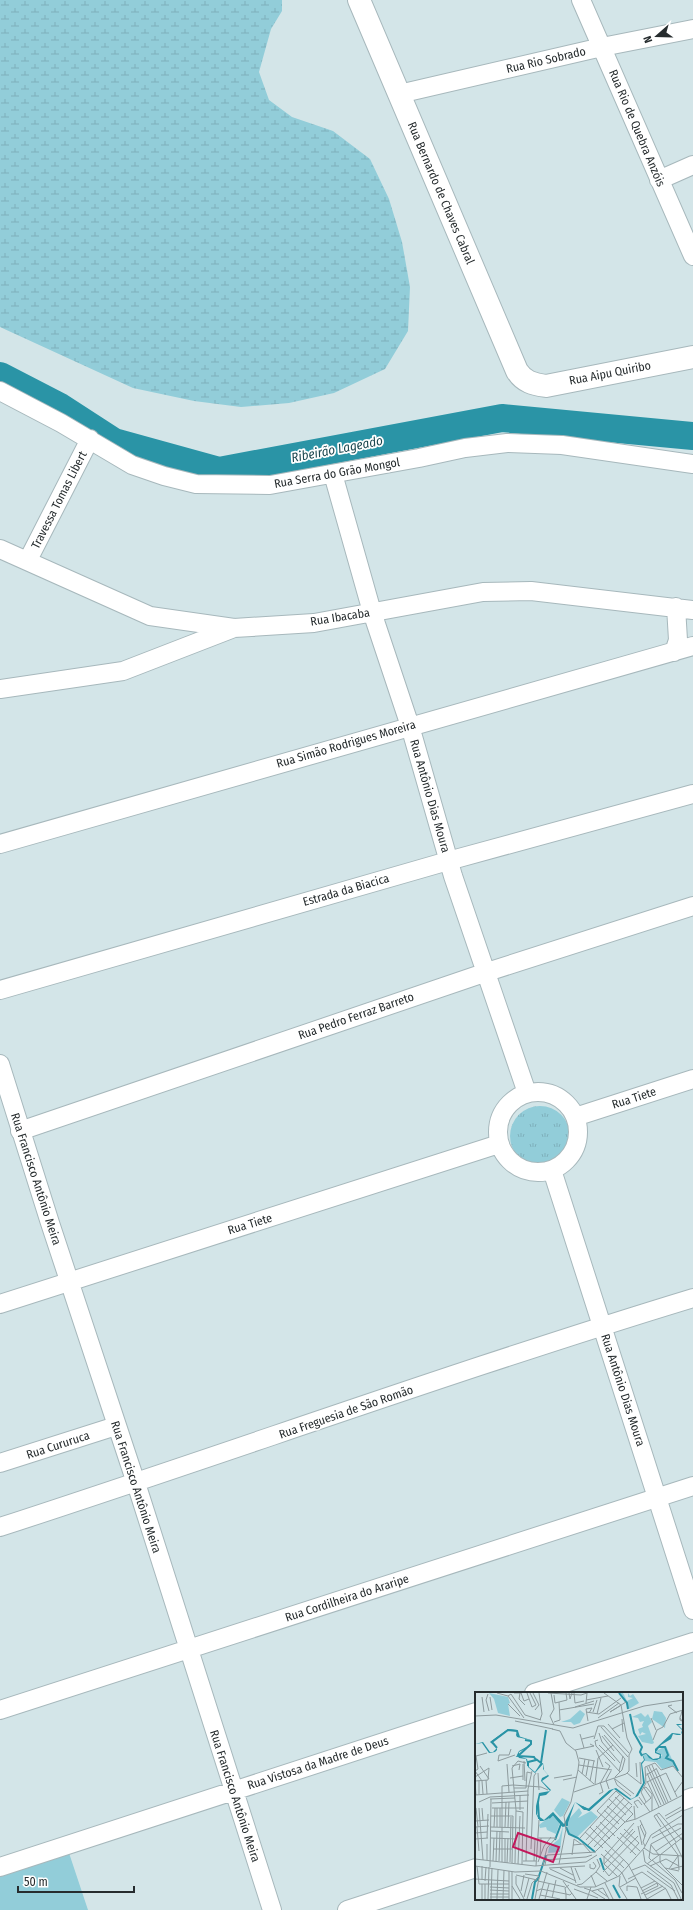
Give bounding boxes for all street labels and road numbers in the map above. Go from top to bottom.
street label: Rua Rio Sobrado [505,44,587,76]
street label: Rua Rio de Quebra Anzóis [606,67,668,189]
street label: Rua Bernardo de Chaves Cabral [405,120,477,266]
street label: Rua Aipu Quiribo [568,358,652,388]
street label: Travessa Tomas Libert [28,449,90,551]
street label: Rua Serra do Grão Mongol [273,455,401,491]
street label: Rua Ibacaba [309,605,371,629]
street label: Rua Simão Rodrigues Moreira [275,717,417,771]
street label: Rua Antônio Dias Moura [407,738,453,854]
street label: Estrada da Biacica [301,871,391,909]
street label: Rua Pedro Ferraz Barreto [296,990,416,1042]
street label: Rua Tiete [610,1084,658,1112]
street label: Rua Francisco Antônio Meira [8,1111,64,1247]
street label: Rua Tiete [226,1211,274,1237]
street label: Rua Antônio Dias Moura [598,1332,648,1448]
street label: Rua Freguesia de São Romão [277,1382,415,1442]
street label: Rua Francisco Antônio Meira [108,1419,164,1555]
street label: Rua Cururuca [25,1428,91,1462]
street label: Rua Cordilheira do Araripe [283,1571,411,1625]
street label: Rua Francisco Antônio Meira [207,1728,263,1864]
street label: Rua Vistosa da Madre de Deus [246,1734,390,1792]

